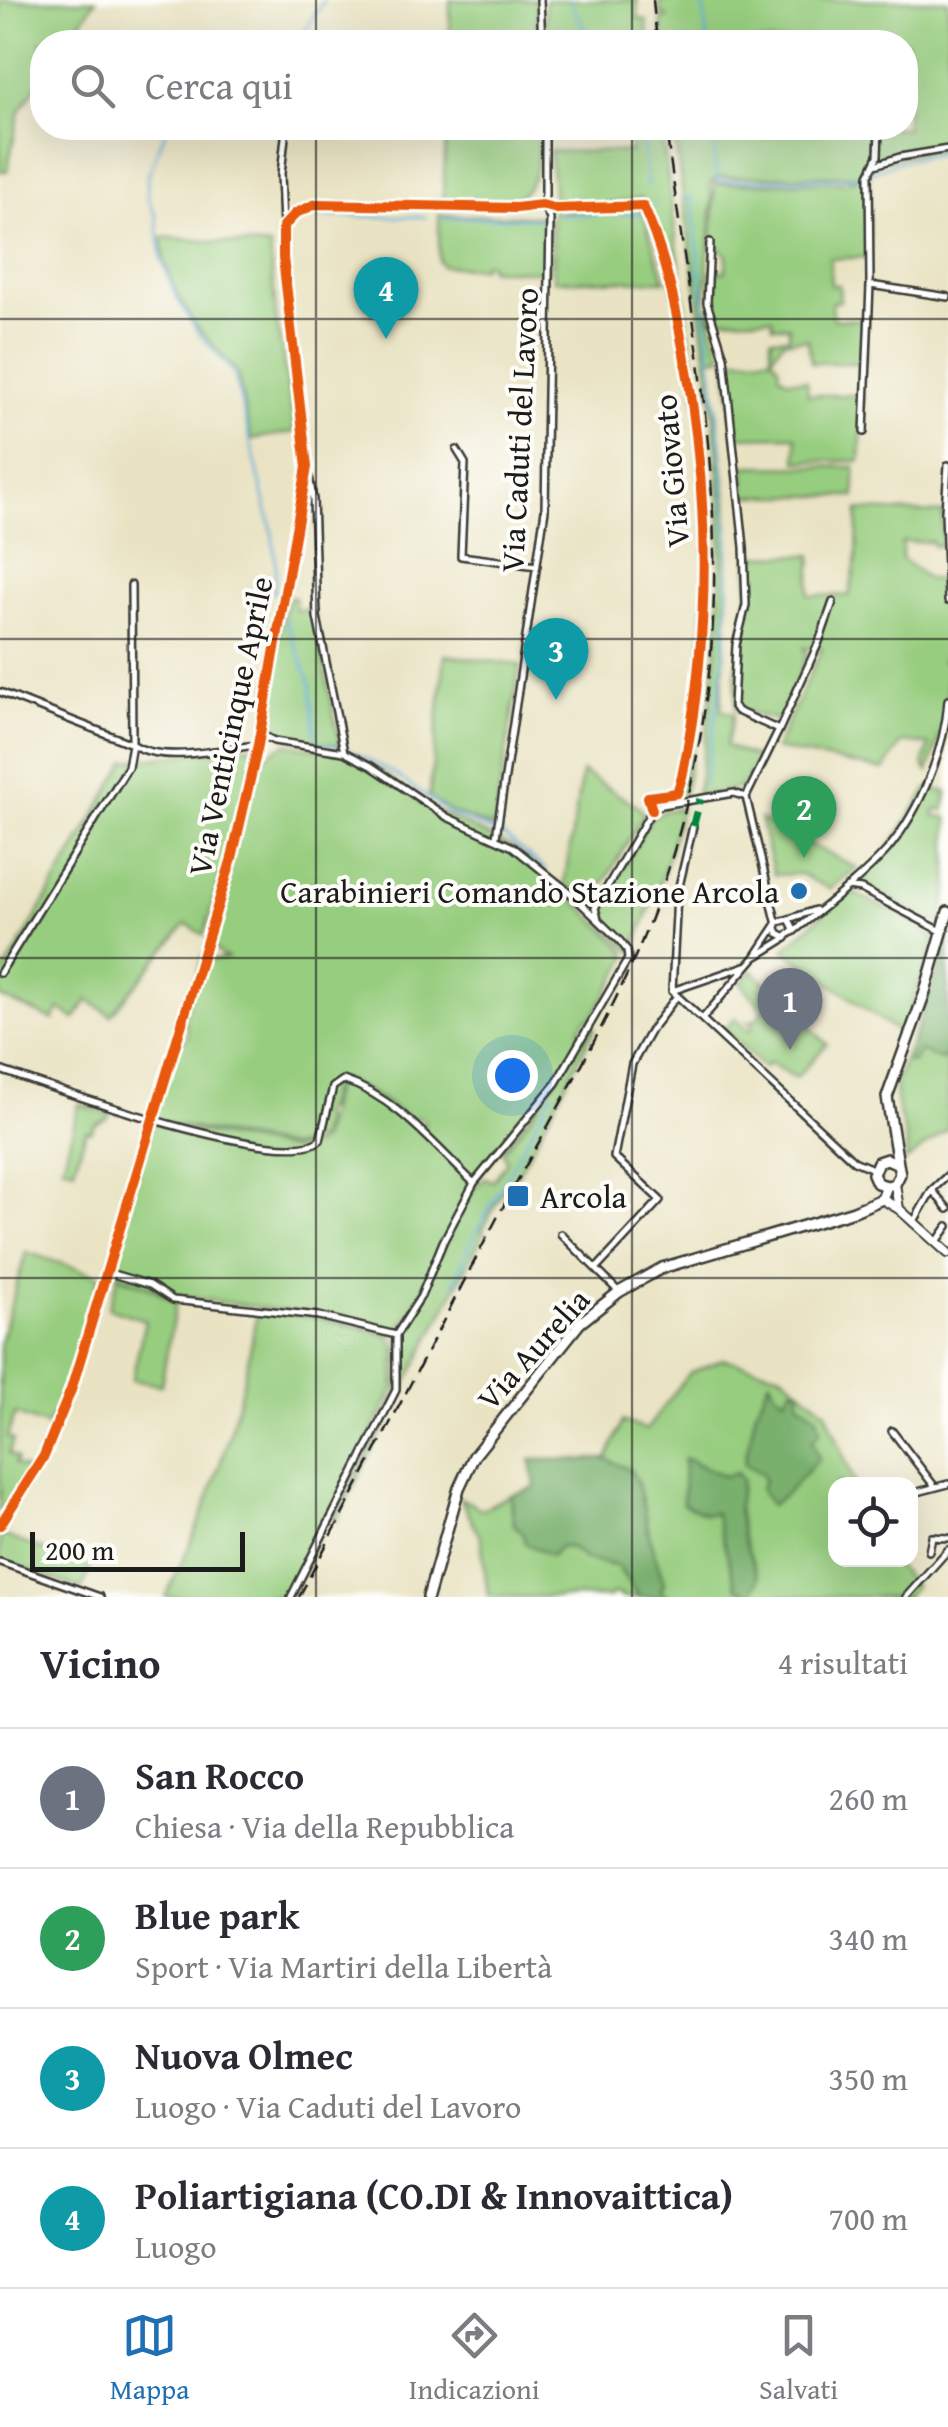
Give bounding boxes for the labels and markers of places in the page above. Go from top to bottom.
pin: 4 [354,256,418,339]
pin: 3 [524,618,588,700]
pin: 2 [772,776,836,858]
place label: Carabinieri Comando Stazione Arcola [280,868,779,915]
marker: Carabinieri Comando Stazione Arcola [788,880,810,902]
pin: 1 [758,968,822,1050]
place label: Arcola [540,1173,627,1220]
marker: Arcola [505,1183,531,1209]

